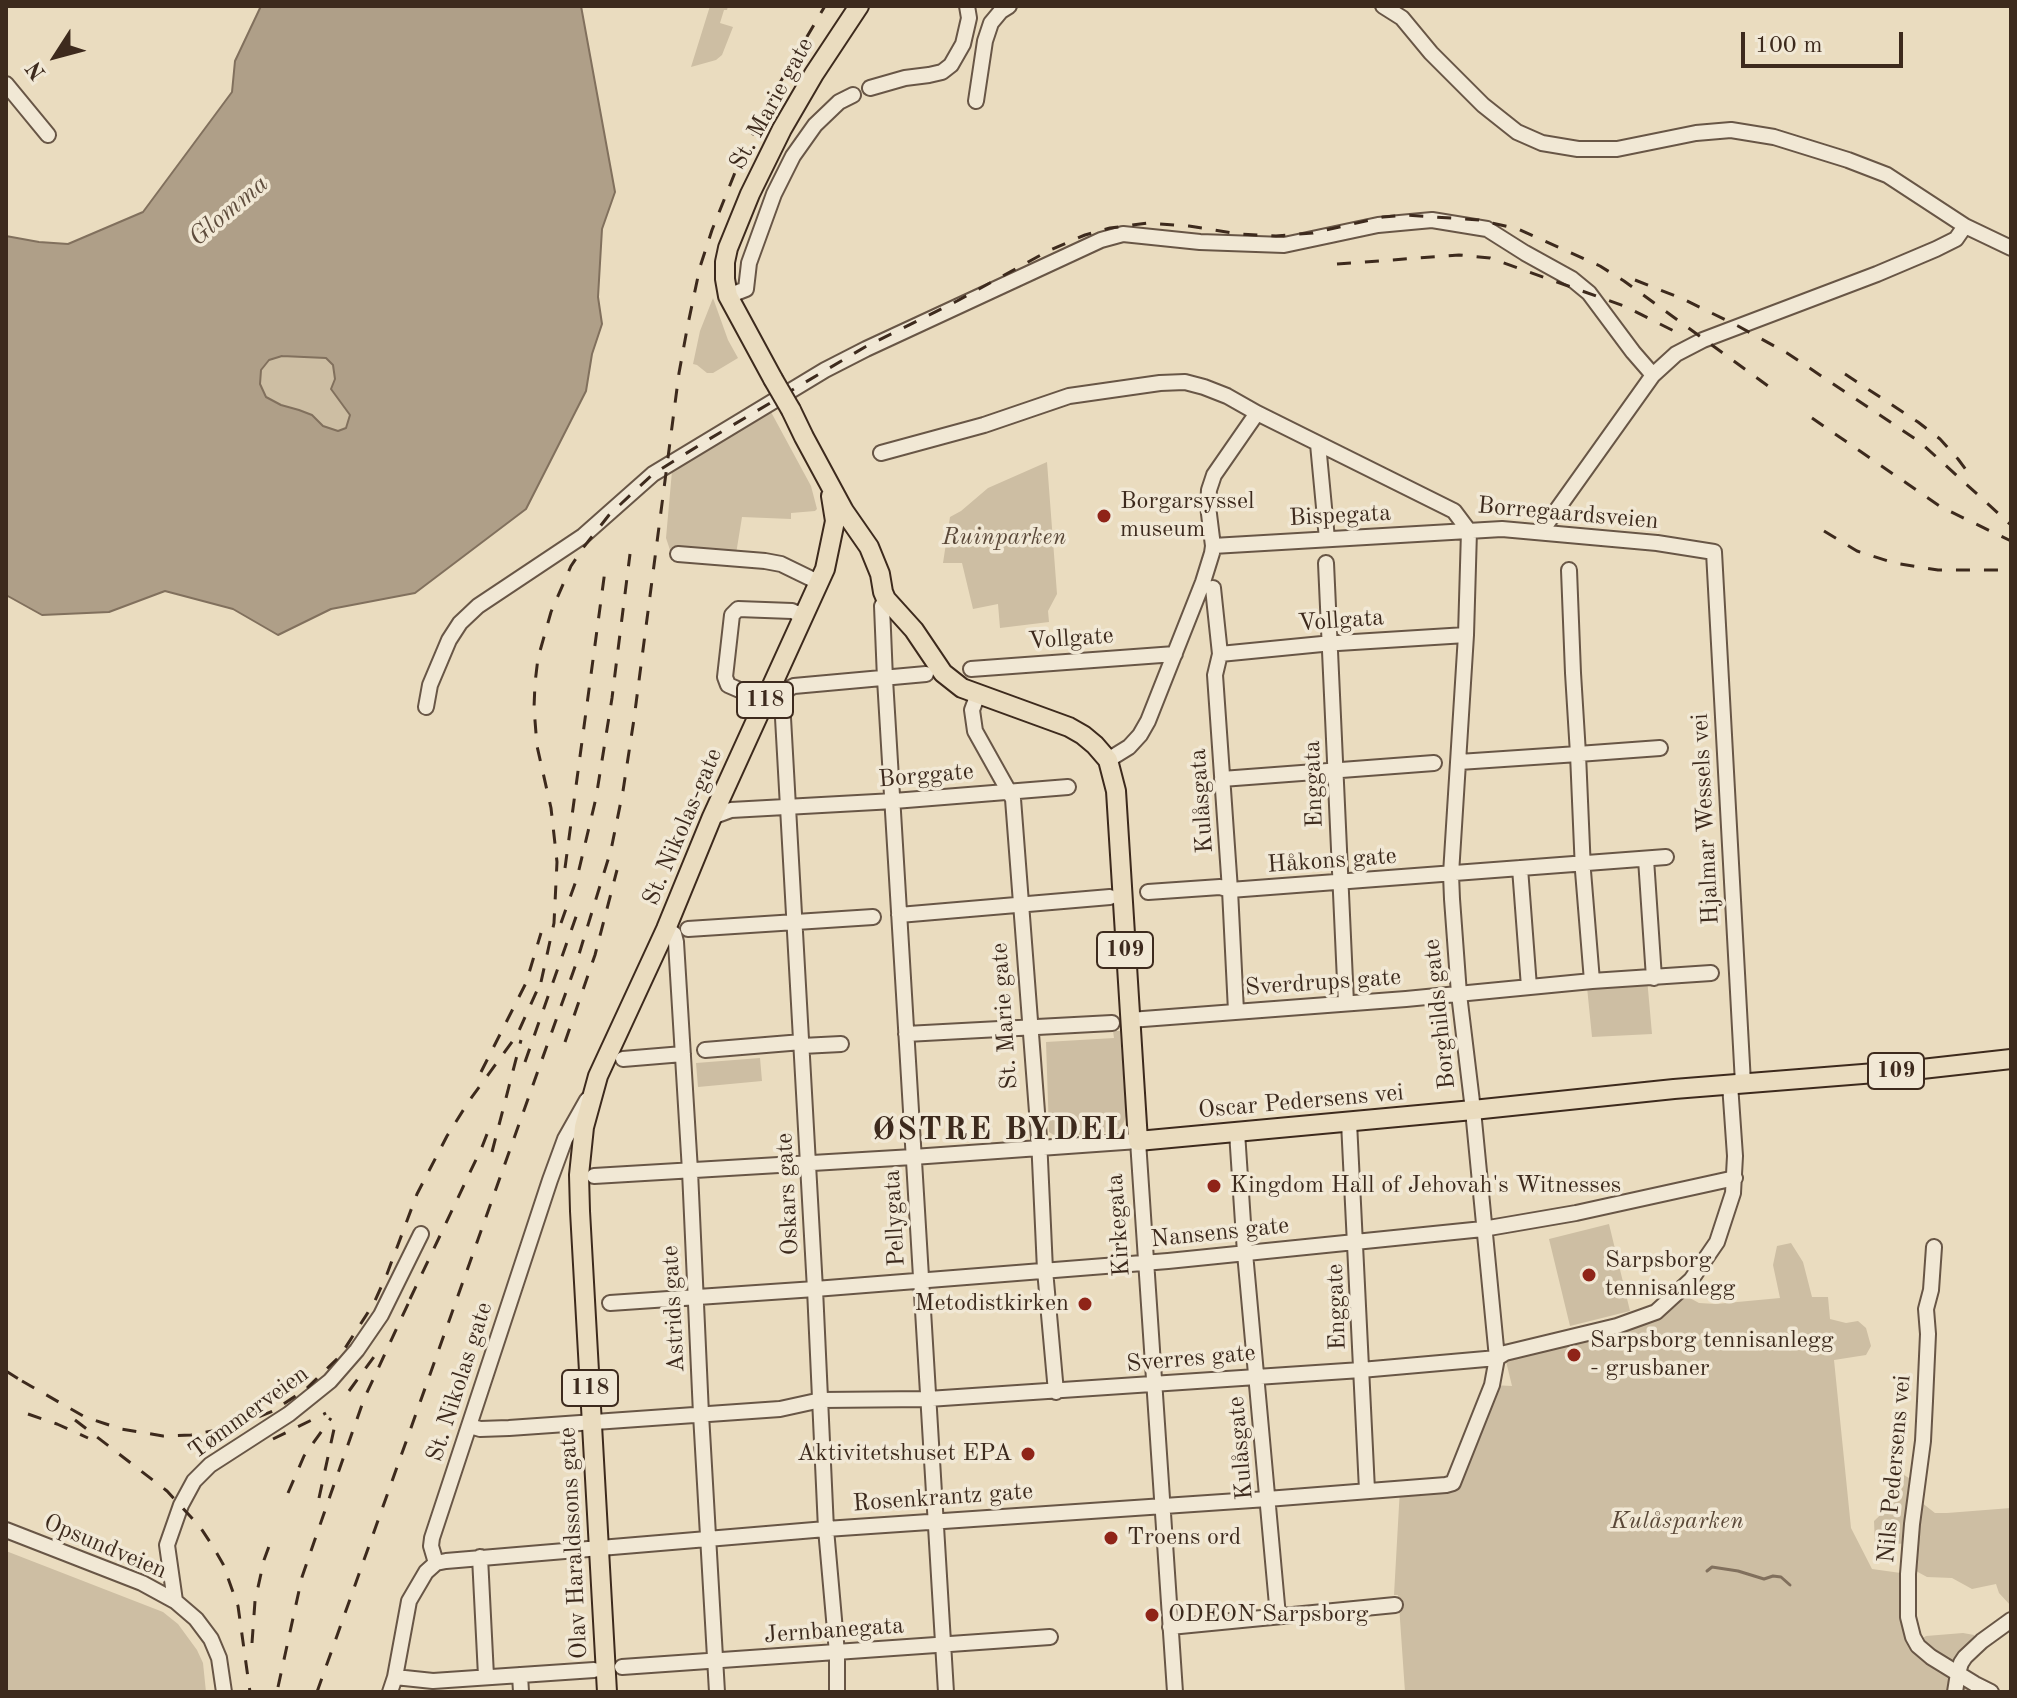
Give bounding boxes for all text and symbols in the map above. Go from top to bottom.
north arrow [16,16,96,96]
scale bar [1745,16,1907,66]
street label: St. Marie gate [724,33,820,175]
text: 100 m [1755,34,1823,58]
text: N [23,57,50,83]
water label: Glomma [183,169,275,253]
place label: Borgarsyssel museum [1120,488,1254,544]
street label: Borregaardsveien [1476,492,1660,536]
street label: Bispegata [1288,499,1392,533]
marker: Borgarsyssel museum [1095,507,1113,525]
park label: Ruinparken [942,524,1066,552]
street label: Vollgata [1297,604,1385,638]
street label: Vollgate [1027,622,1115,656]
road number: 118 [737,682,793,718]
street label: Hjalmar Wessels vei [1686,713,1726,925]
street label: Enggata [1298,740,1330,828]
street label: St. Nikolas-gate [637,744,729,910]
street label: Kulåsgata [1184,748,1220,854]
street label: Borggate [877,757,975,795]
street label: Håkons gate [1266,842,1398,880]
road number: 109 [1097,932,1153,968]
street label: Borghilds gate [1418,937,1462,1091]
street label: St. Marie gate [986,942,1024,1090]
street label: Sverdrups gate [1244,963,1402,1003]
road number: 109 [1868,1053,1924,1089]
street label: Oscar Pedersens vei [1197,1079,1405,1125]
district label: ØSTRE BYDEL [872,1112,1128,1150]
street label: Oskars gate [770,1132,806,1256]
street label: Pellygata [878,1169,912,1267]
place label: Kingdom Hall of Jehovah's Witnesses [1230,1172,1621,1200]
street label: Kirkegata [1101,1173,1137,1277]
marker: Kingdom Hall of Jehovah's Witnesses [1205,1177,1223,1195]
street label: Nansens gate [1149,1211,1291,1255]
street label: Astrids gate [656,1245,692,1373]
place label: Sarpsborg tennisanlegg [1605,1247,1736,1303]
street label: Enggate [1321,1263,1353,1351]
marker: Sarpsborg tennisanlegg [1580,1266,1598,1284]
place label: Metodistkirken [914,1290,1069,1318]
marker: Metodistkirken [1076,1295,1094,1313]
street label: St. Nikolas gate [421,1299,499,1465]
place label: Sarpsborg tennisanlegg - grusbaner [1590,1327,1834,1383]
street label: Sverres gate [1125,1339,1257,1379]
marker: Sarpsborg tennisanlegg - grusbaner [1565,1346,1583,1364]
street label: Tømmerveien [183,1360,315,1466]
road number: 118 [562,1370,618,1406]
street label: Nils Pedersens vei [1872,1374,1918,1564]
street label: Kulåsgate [1222,1395,1260,1501]
street label: Olav Haraldssons gate [554,1426,594,1660]
place label: Aktivitetshuset EPA [797,1440,1012,1468]
marker: Aktivitetshuset EPA [1019,1445,1037,1463]
street label: Rosenkrantz gate [852,1477,1034,1519]
street label: Opsundveien [39,1508,171,1586]
park label: Kulåsparken [1610,1508,1744,1536]
place label: Troens ord [1127,1524,1241,1552]
marker: Troens ord [1102,1529,1120,1547]
place label: ODEON Sarpsborg [1168,1601,1368,1629]
marker: ODEON Sarpsborg [1143,1606,1161,1624]
street label: Jernbanegata [763,1612,905,1650]

